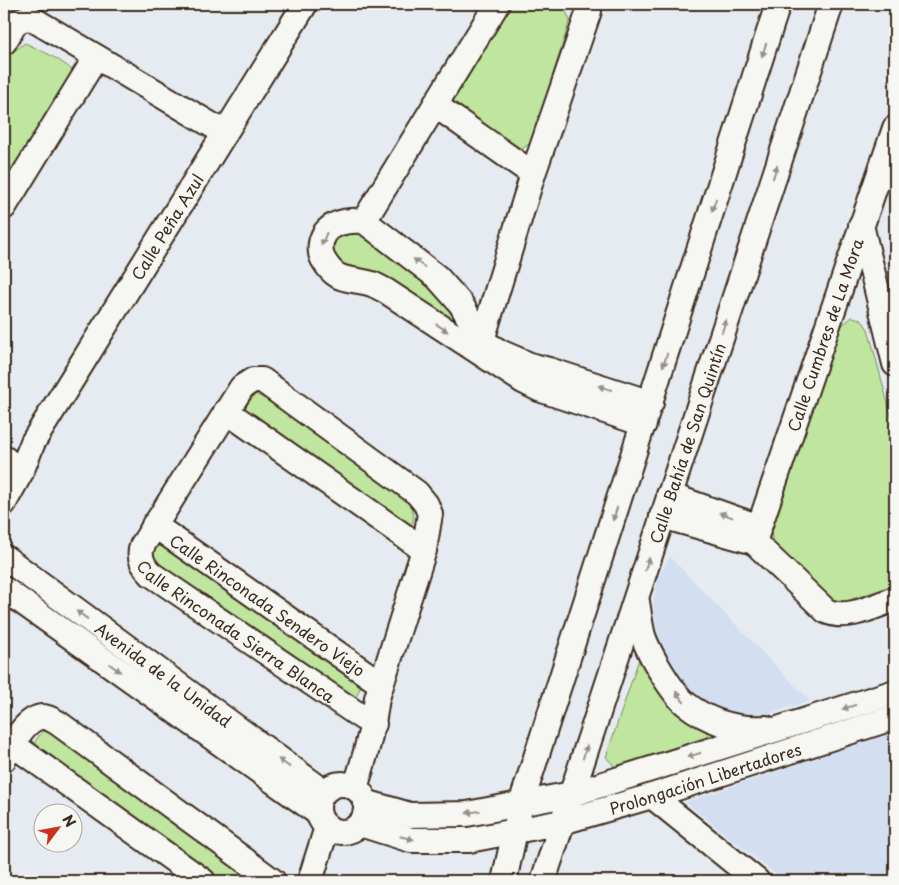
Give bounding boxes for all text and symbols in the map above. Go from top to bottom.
one-way arrow [759,43,767,58]
one-way arrow [771,164,779,179]
street label: Calle Peña Azul [125,169,209,284]
one-way arrow [710,198,718,213]
one-way arrow [320,232,328,247]
street label: Calle Cumbres de La Mora [781,235,869,435]
one-way arrow [412,258,426,268]
one-way arrow [721,319,729,334]
one-way arrow [435,323,449,333]
street label: Calle Bahía de San Quintín [643,340,731,546]
one-way arrow [661,353,669,368]
one-way arrow [597,384,612,392]
one-way arrow [610,507,618,522]
one-way arrow [718,511,733,519]
street label: Calle Rinconada Sendero Viejo [165,528,371,682]
street label: Calle Rinconada Sierra Blanca [131,555,341,708]
one-way arrow [643,556,651,571]
one-way arrow [75,610,89,620]
street label: Avenida de la Unidad [90,616,237,732]
one-way arrow [108,663,122,673]
one-way arrow [675,690,685,703]
one-way arrow [841,703,856,711]
street label: Prolongación Libertadores [607,736,804,820]
one-way arrow [582,744,590,759]
one-way arrow [686,752,701,760]
one-way arrow [278,757,291,768]
north arrow [32,802,82,852]
one-way arrow [465,809,481,817]
text: N [58,811,81,831]
one-way arrow [399,834,414,842]

